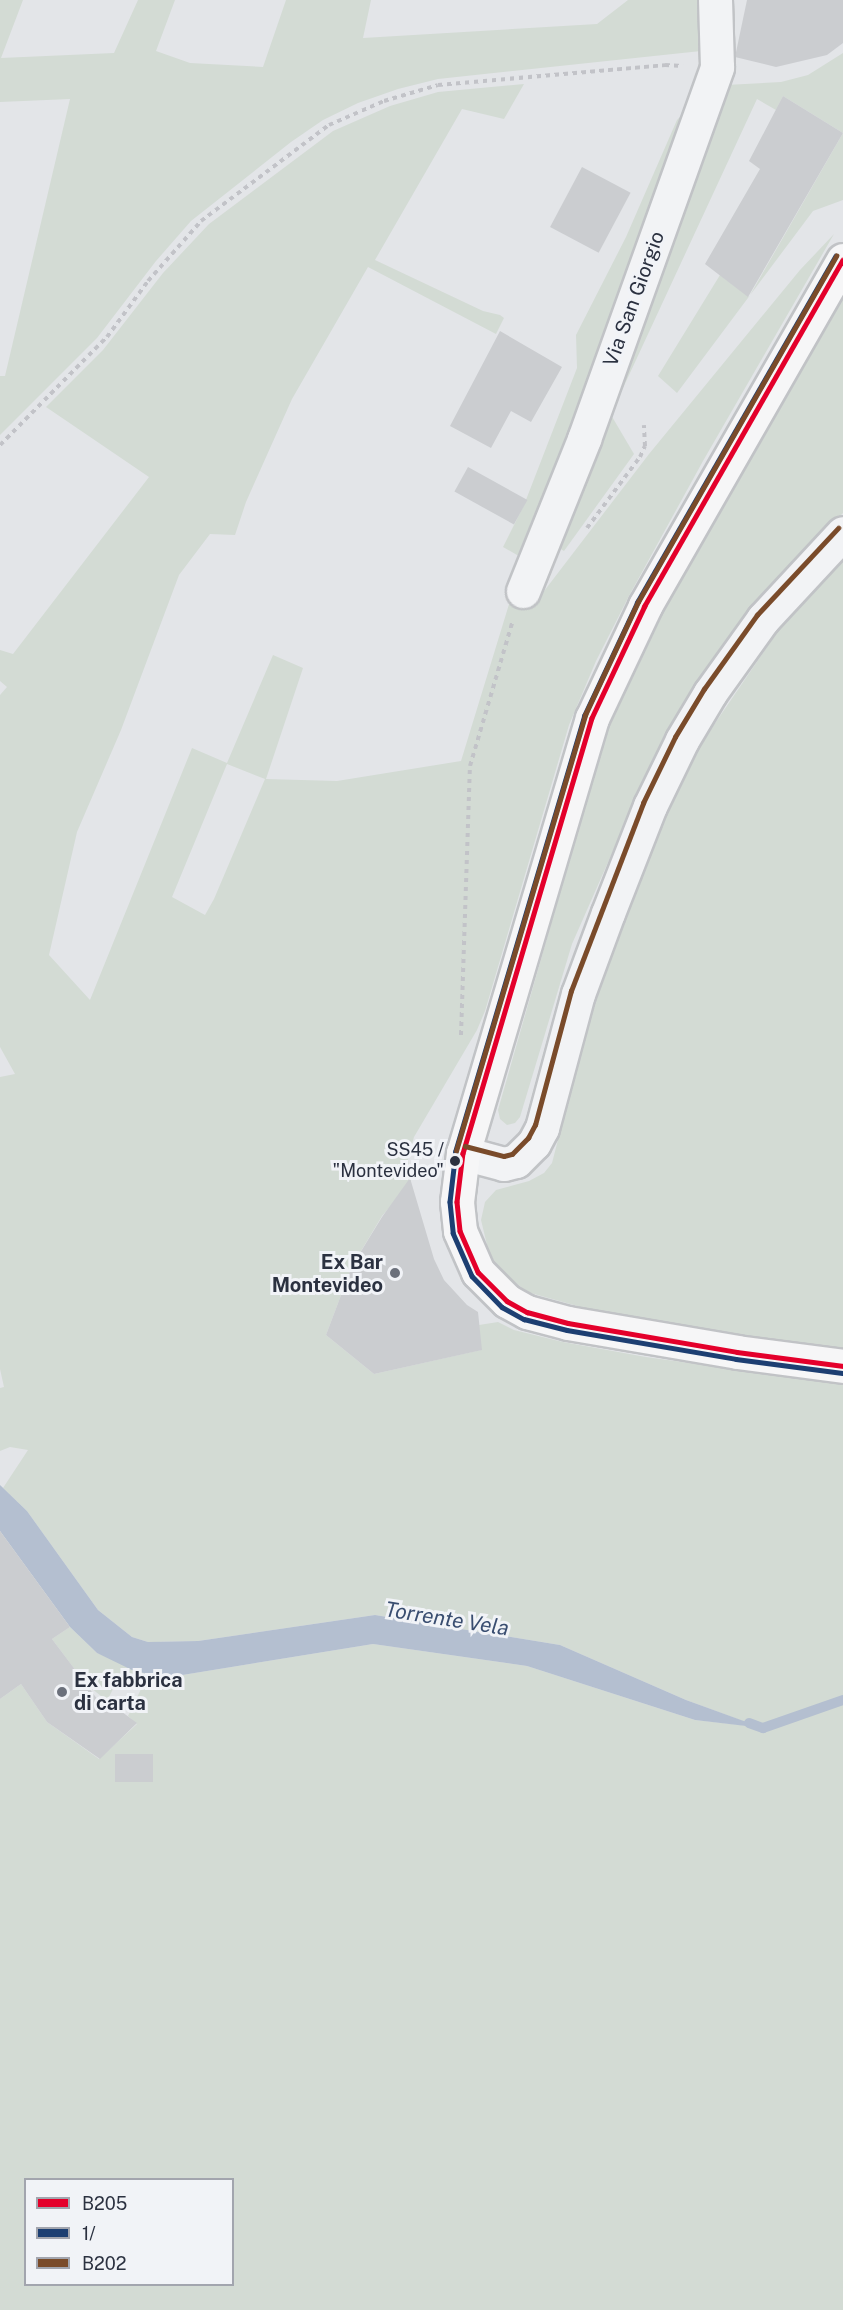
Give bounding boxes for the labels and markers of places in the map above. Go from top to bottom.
place label: SS45 / "Montevideo" [333,1140,444,1182]
marker: SS45 / "Montevideo" [449,1155,461,1167]
place label: Ex Bar Montevideo [272,1250,383,1297]
marker: Ex Bar Montevideo [388,1266,402,1280]
place label: Ex fabbrica di carta [74,1668,182,1715]
marker: Ex fabbrica di carta [55,1685,69,1699]

